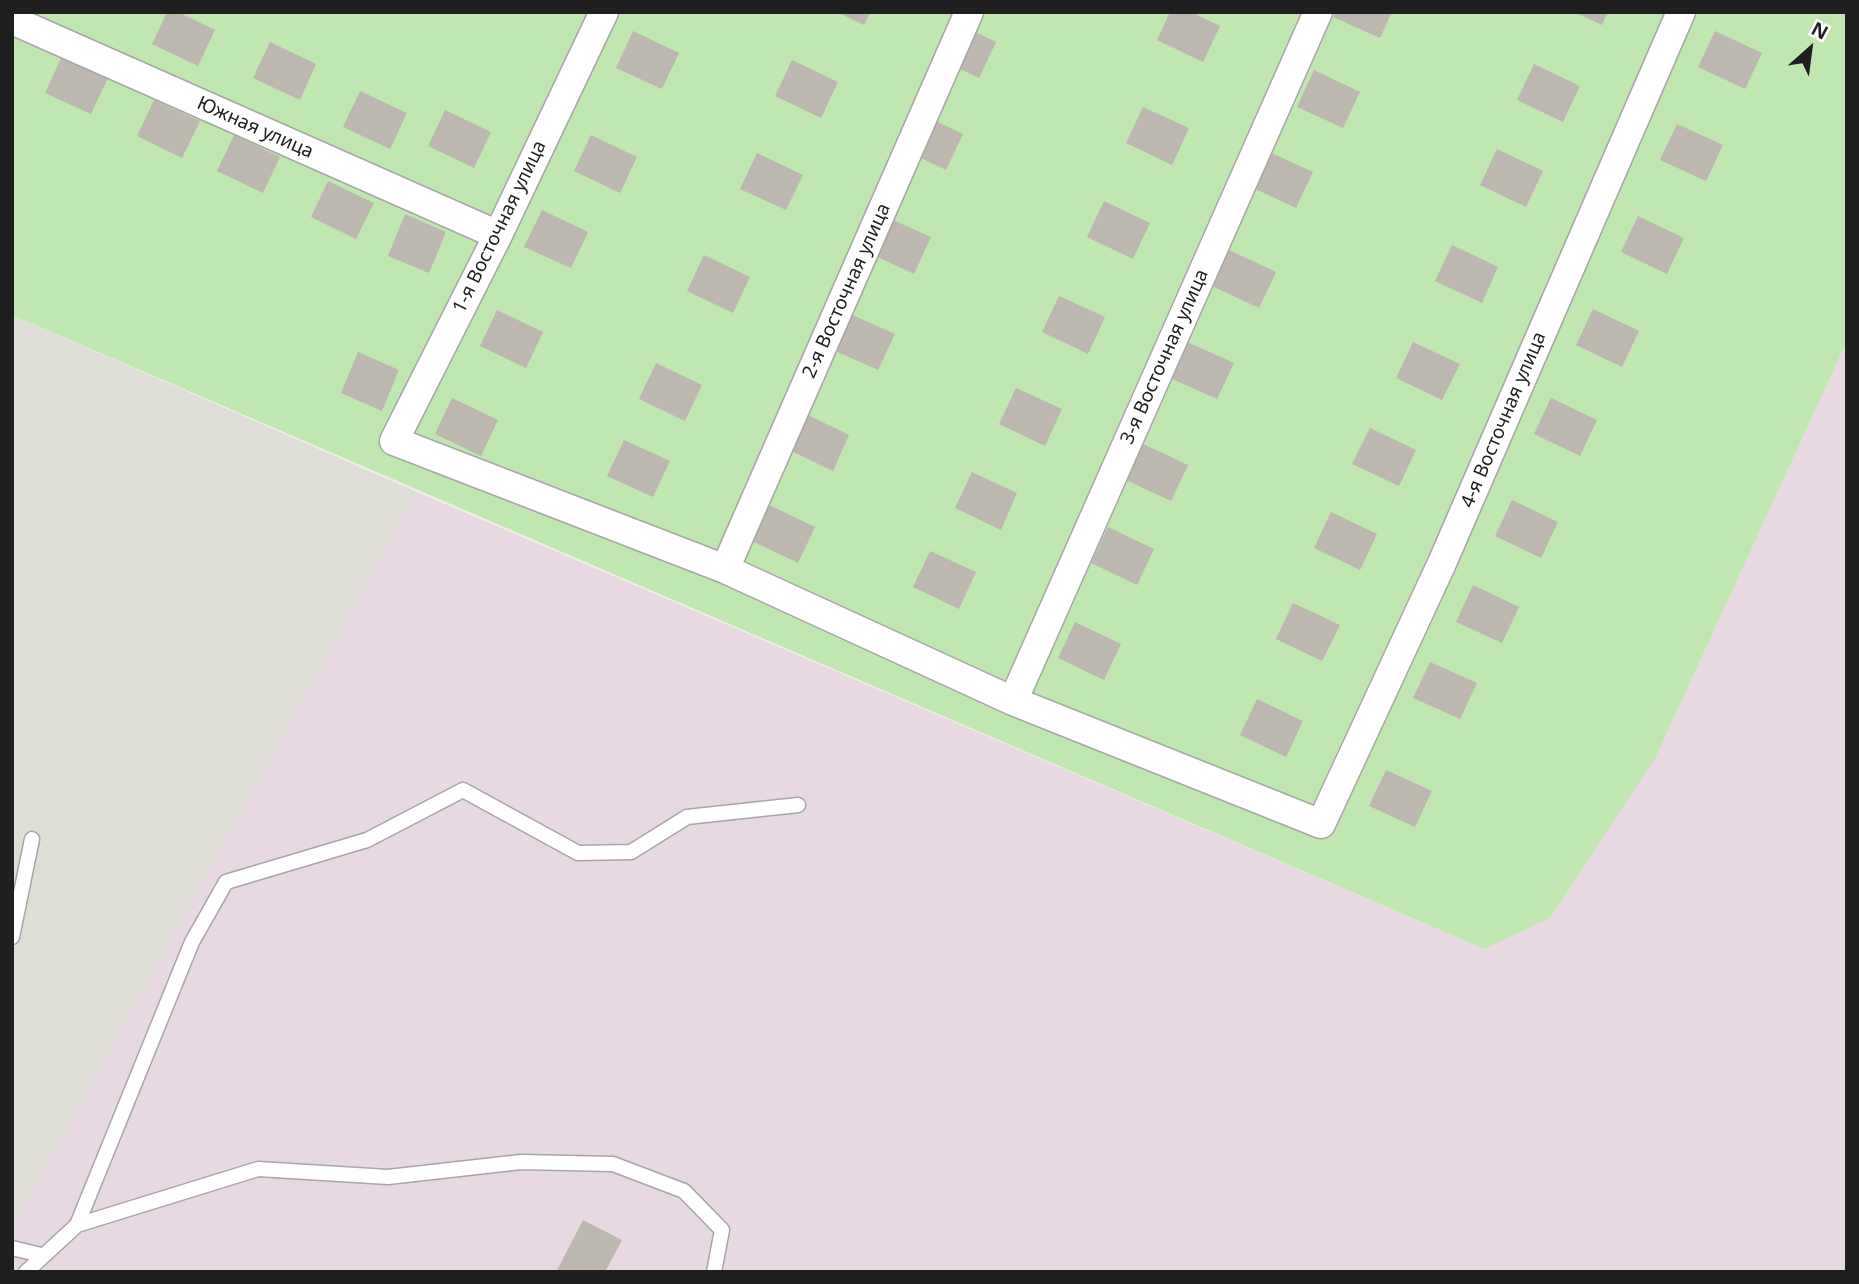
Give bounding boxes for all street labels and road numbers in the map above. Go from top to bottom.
street label: Южная улица [193,92,317,164]
street label: 1-я Восточная улица [448,137,552,317]
street label: 2-я Восточная улица [798,200,896,382]
street label: 3-я Восточная улица [1116,266,1214,448]
street label: 4-я Восточная улица [1457,329,1551,511]

